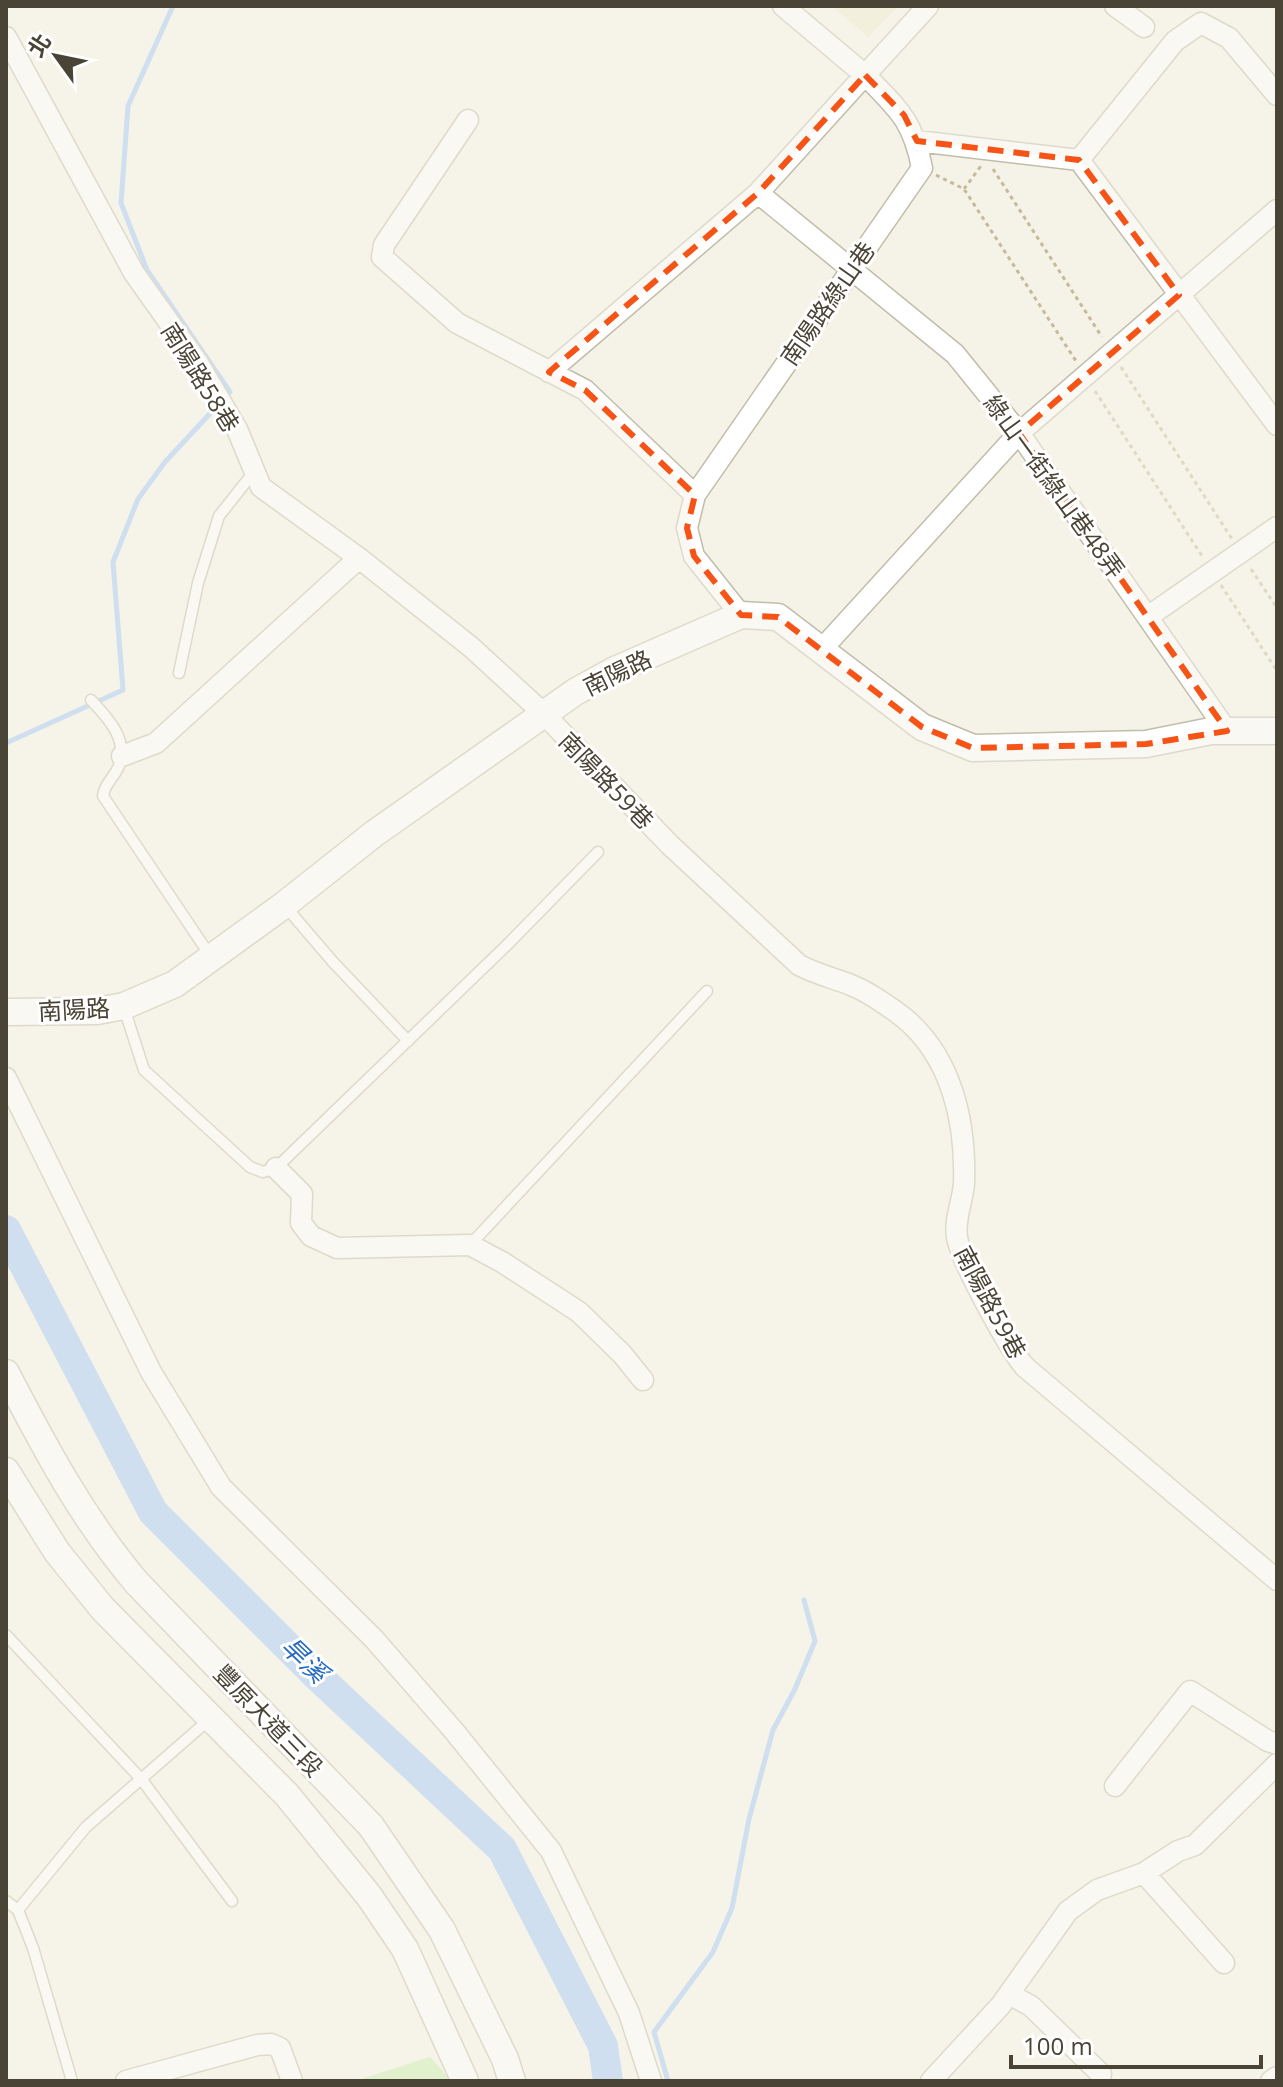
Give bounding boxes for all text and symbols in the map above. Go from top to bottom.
north arrow [16,16,96,96]
text: 北 [20,27,57,62]
street label: 南陽路綠山巷 [772,235,882,371]
street label: 南陽路58巷 [154,316,248,438]
street label: 綠山一街綠山巷48弄 [977,388,1133,584]
street label: 南陽路 [577,641,657,703]
street label: 南陽路59巷 [552,724,662,836]
street label: 南陽路 [37,991,111,1027]
street label: 南陽路59巷 [947,1240,1035,1364]
water label: 旱溪 [274,1628,339,1693]
street label: 豐原大道三段 [207,1657,331,1783]
scale bar [1011,2019,1261,2069]
text: 100 m [1023,2029,1093,2062]

